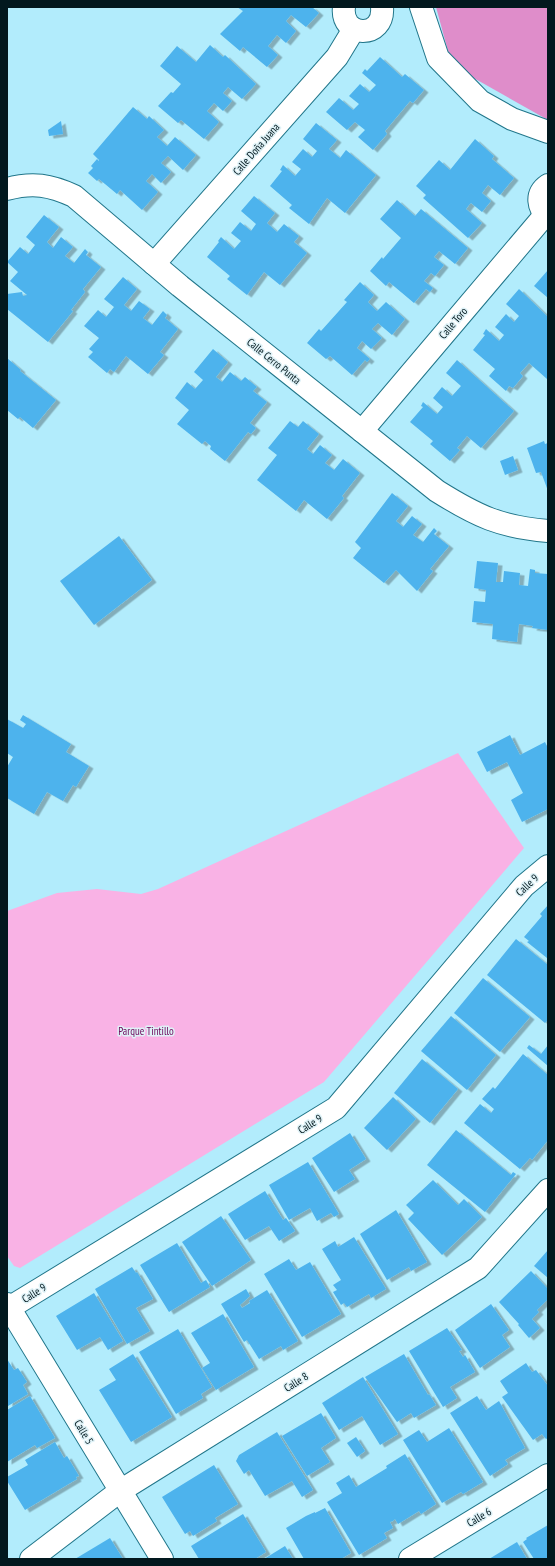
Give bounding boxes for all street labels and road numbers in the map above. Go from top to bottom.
street label: Calle Doña Juana [230,120,282,178]
street label: Calle Toro [436,304,471,342]
street label: Calle Cerro Punta [244,335,304,387]
street label: Calle 9 [513,871,541,899]
street label: Calle 9 [295,1111,325,1137]
street label: Calle 9 [19,1280,49,1306]
street label: Calle 8 [281,1369,311,1395]
street label: Calle 5 [71,1417,97,1447]
street label: Calle 6 [464,1504,494,1530]

